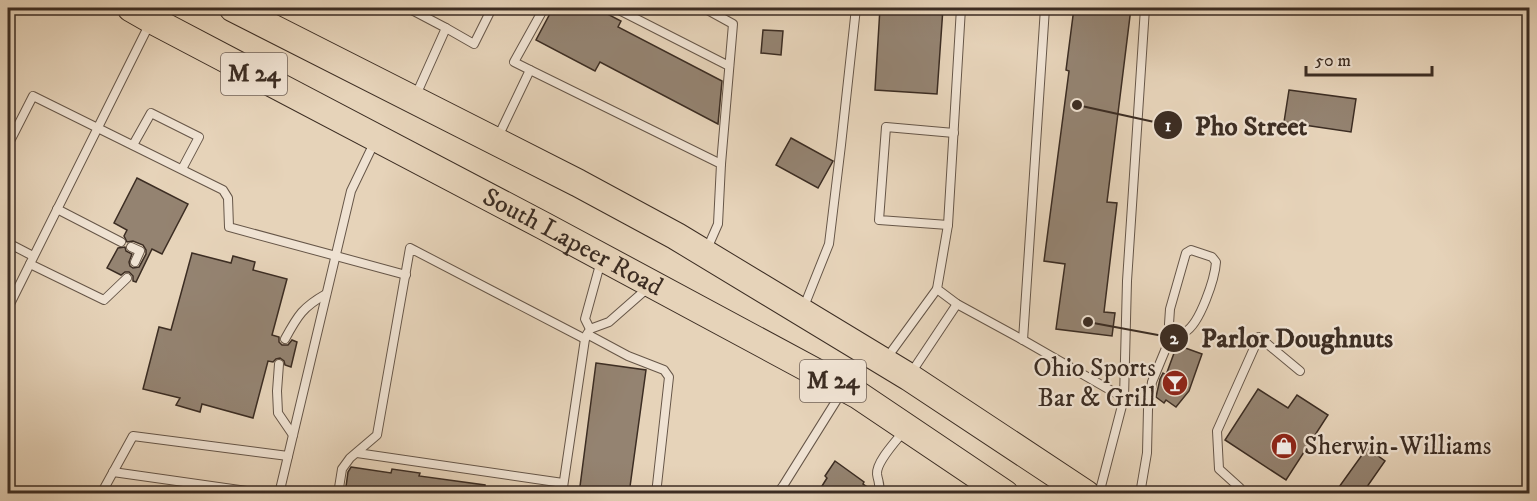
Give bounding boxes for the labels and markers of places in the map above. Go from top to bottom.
callout: Pho Street [1153,103,1319,148]
callout: Parlor Doughnuts [1159,315,1405,360]
place label: Ohio Sports Bar & Grill [1033,352,1156,415]
bar icon: Ohio Sports Bar & Grill [1160,368,1190,398]
place label: Sherwin-Williams [1304,430,1491,463]
shop icon: Sherwin-Williams [1269,431,1299,461]

